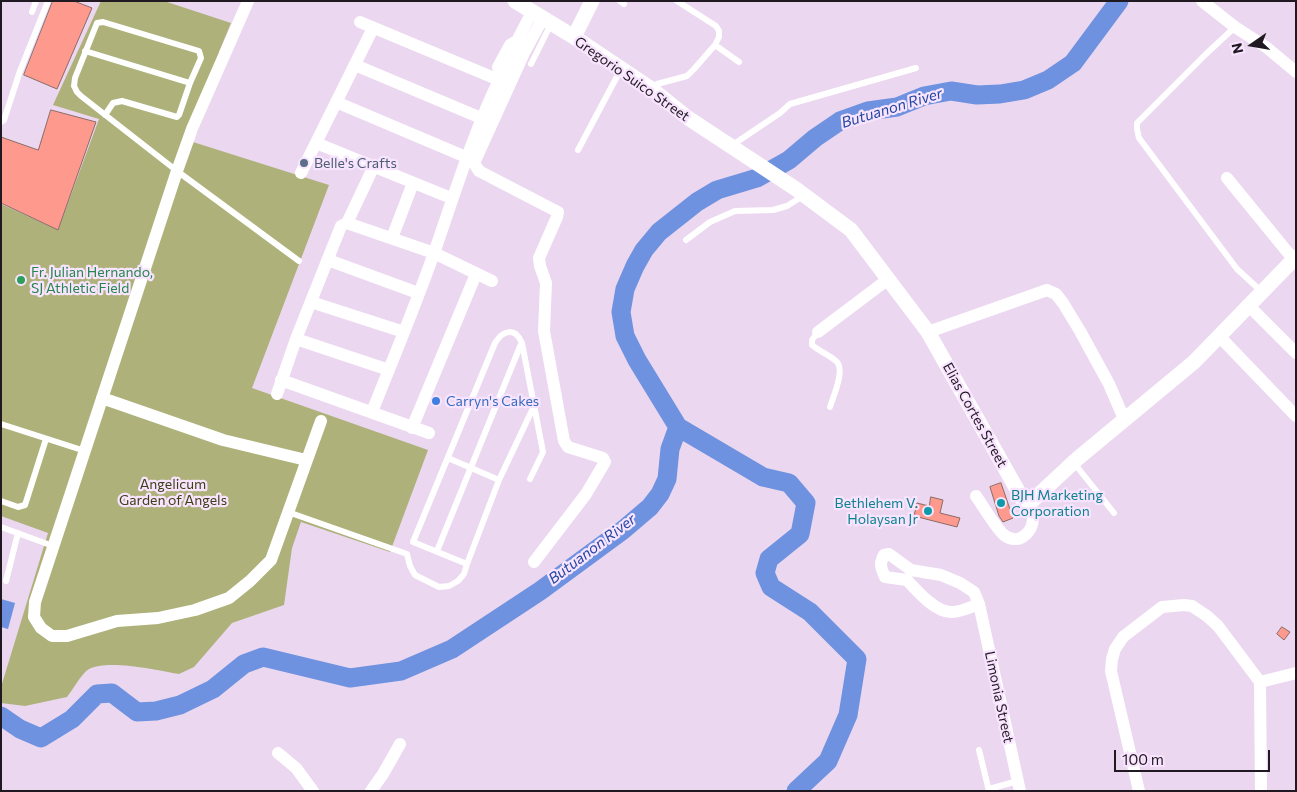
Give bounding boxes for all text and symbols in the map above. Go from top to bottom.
north arrow [1227,20,1277,70]
street label: Gregorio Suico Street [571,33,693,125]
text: N [1227,41,1246,56]
water label: Butuanon River [839,84,945,132]
place label: Belle's Crafts [314,155,397,171]
marker: Belle's Crafts [298,157,310,169]
place label: Fr. Julian Hernando, SJ Athletic Field [31,264,153,296]
marker: Fr. Julian Hernando, SJ Athletic Field [15,274,27,286]
street label: Elias Cortes Street [939,360,1011,470]
place label: Carryn's Cakes [446,393,539,409]
marker: Carryn's Cakes [430,395,442,407]
park label: Angelicum Garden of Angels [119,476,227,508]
place label: BJH Marketing Corporation [1011,487,1103,520]
place label: Bethlehem V. Holaysan Jr [835,495,918,528]
marker: BJH Marketing Corporation [995,497,1007,509]
marker: Bethlehem V. Holaysan Jr [922,505,934,517]
water label: Butuanon River [545,510,639,588]
street label: Limonia Street [981,650,1017,744]
scale bar [1117,740,1273,772]
text: 100 m [1122,750,1164,768]

